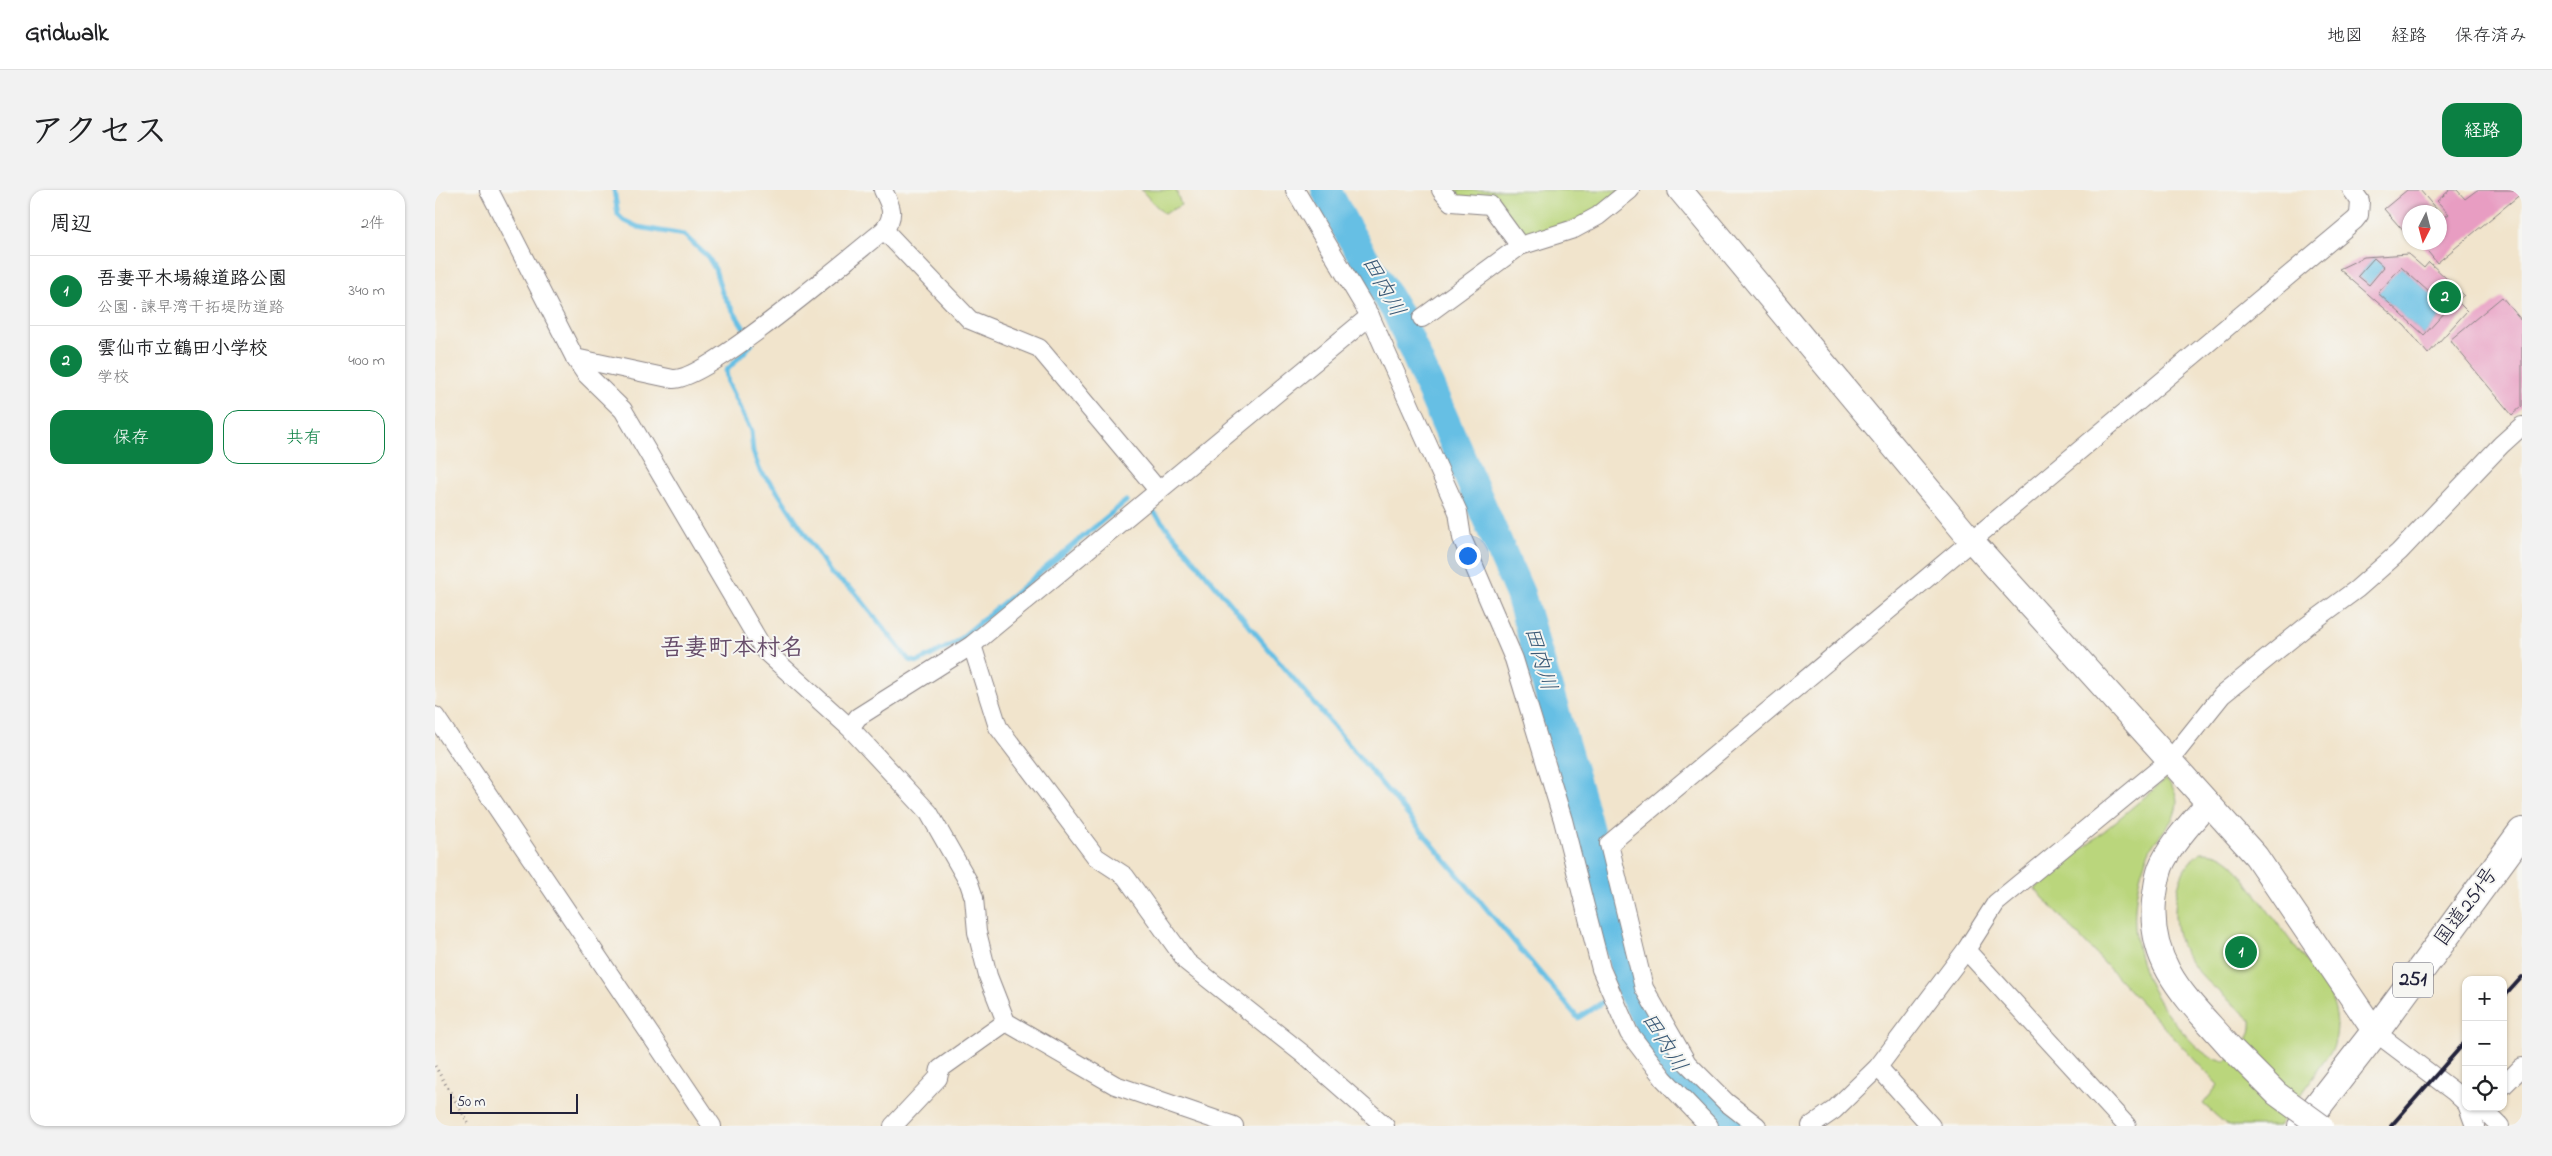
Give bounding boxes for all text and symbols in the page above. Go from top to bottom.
text: Gridwalk [25,17,109,52]
text: 地図 [2327,24,2363,50]
text: 経路 [2391,24,2427,50]
text: 保存済み [2455,24,2527,50]
button: 経路 [2442,103,2522,157]
text: アクセス [30,108,168,159]
north arrow [2402,205,2447,250]
text: 周辺 [50,210,92,240]
text: 2件 [361,212,385,236]
water label: 田内川 [1352,250,1412,324]
text: 吾妻平木場線道路公園 [97,266,287,293]
pin: 2 [2429,278,2461,316]
text: 1 [63,279,69,303]
text: 340 m [348,279,385,303]
text: 公園 · 諫早湾干拓堤防道路 [97,296,284,320]
text: 雲仙市立鶴田小学校 [97,336,268,363]
text: 2 [62,349,70,373]
text: 400 m [348,349,385,373]
text: 学校 [97,366,129,390]
button: 保存 [50,410,213,464]
button: 共有 [223,410,385,464]
your location [1455,543,1481,569]
water label: 田内川 [1515,623,1563,695]
district label: 吾妻町本村名 [660,632,804,667]
street label: 国道251号 [2428,861,2506,953]
pin: 1 [2225,933,2257,971]
road number: 251 [2393,962,2433,998]
map controls [2462,976,2507,1111]
button: + [2462,976,2507,1021]
water label: 田内川 [1632,1007,1694,1079]
button: − [2462,1021,2507,1066]
button: locate [2462,1066,2507,1111]
scale bar [450,1091,577,1114]
text: 50 m [457,1092,485,1113]

